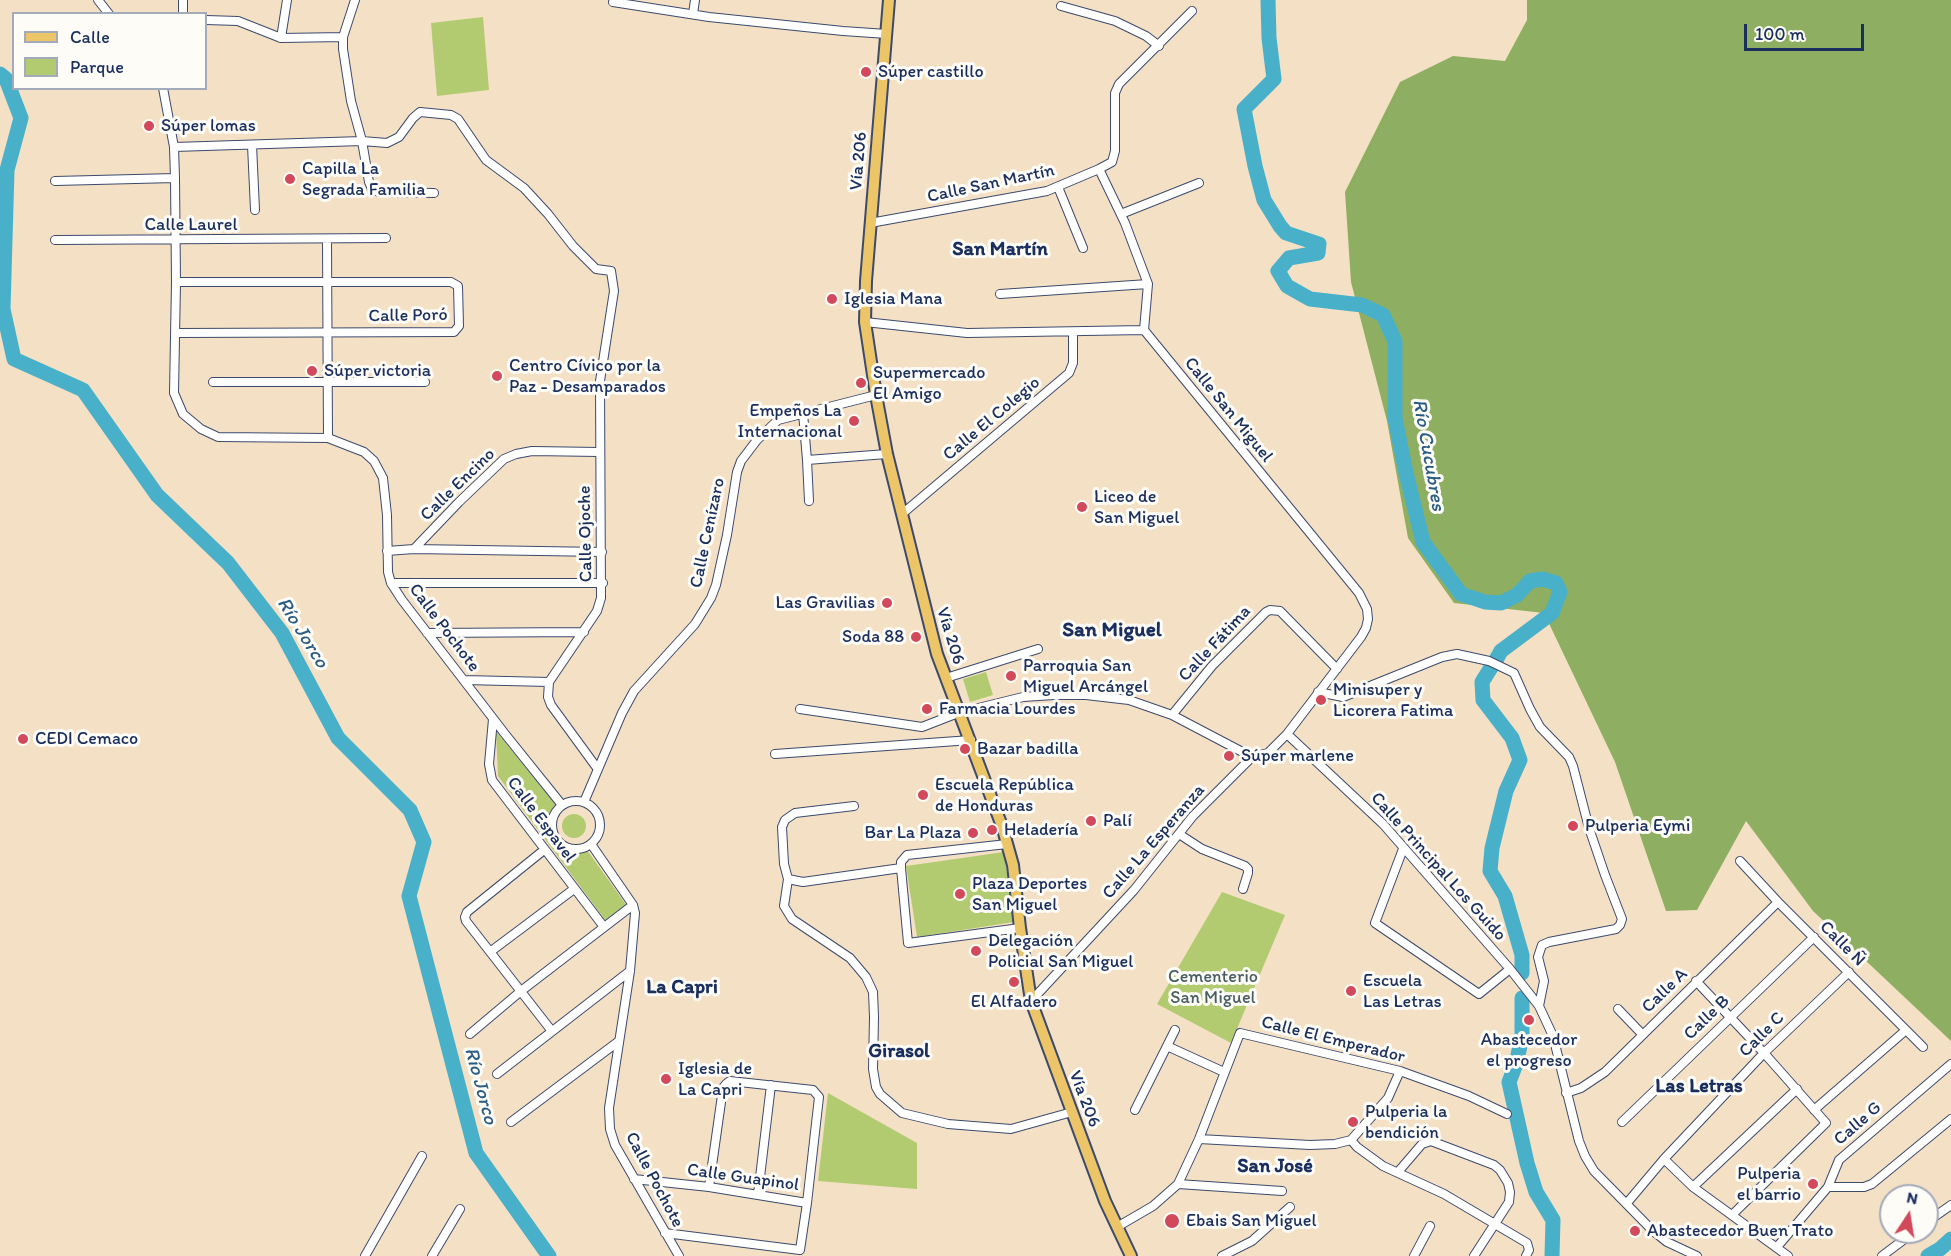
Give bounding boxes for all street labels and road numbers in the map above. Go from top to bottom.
street label: Vía 206 [846,131,872,191]
street label: Calle San Martín [925,160,1057,208]
street label: Calle Laurel [145,214,237,236]
street label: Calle Poró [368,305,448,327]
street label: Calle San Miguel [1179,353,1277,467]
street label: Calle El Colegio [939,372,1045,466]
street label: Calle Encino [416,444,500,526]
street label: Calle Cenízaro [686,476,730,590]
street label: Calle Ojoche [574,485,598,583]
street label: Calle Pochote [404,580,484,676]
street label: Calle Fátima [1174,601,1256,687]
street label: Vía 206 [931,605,969,667]
street label: Calle Espavel [502,773,580,867]
street label: Calle La Esperanza [1098,780,1210,904]
street label: Calle Principal Los Guido [1365,788,1511,946]
street label: Calle Ñ [1815,917,1869,971]
street label: Calle A [1638,964,1692,1018]
street label: Calle B [1680,991,1734,1045]
street label: Calle C [1735,1008,1789,1062]
street label: Calle El Emperador [1259,1012,1407,1068]
street label: Vía 206 [1063,1068,1105,1130]
street label: Calle G [1830,1097,1886,1151]
street label: Calle Pochote [620,1129,688,1231]
street label: Calle Guapinol [686,1159,800,1197]

